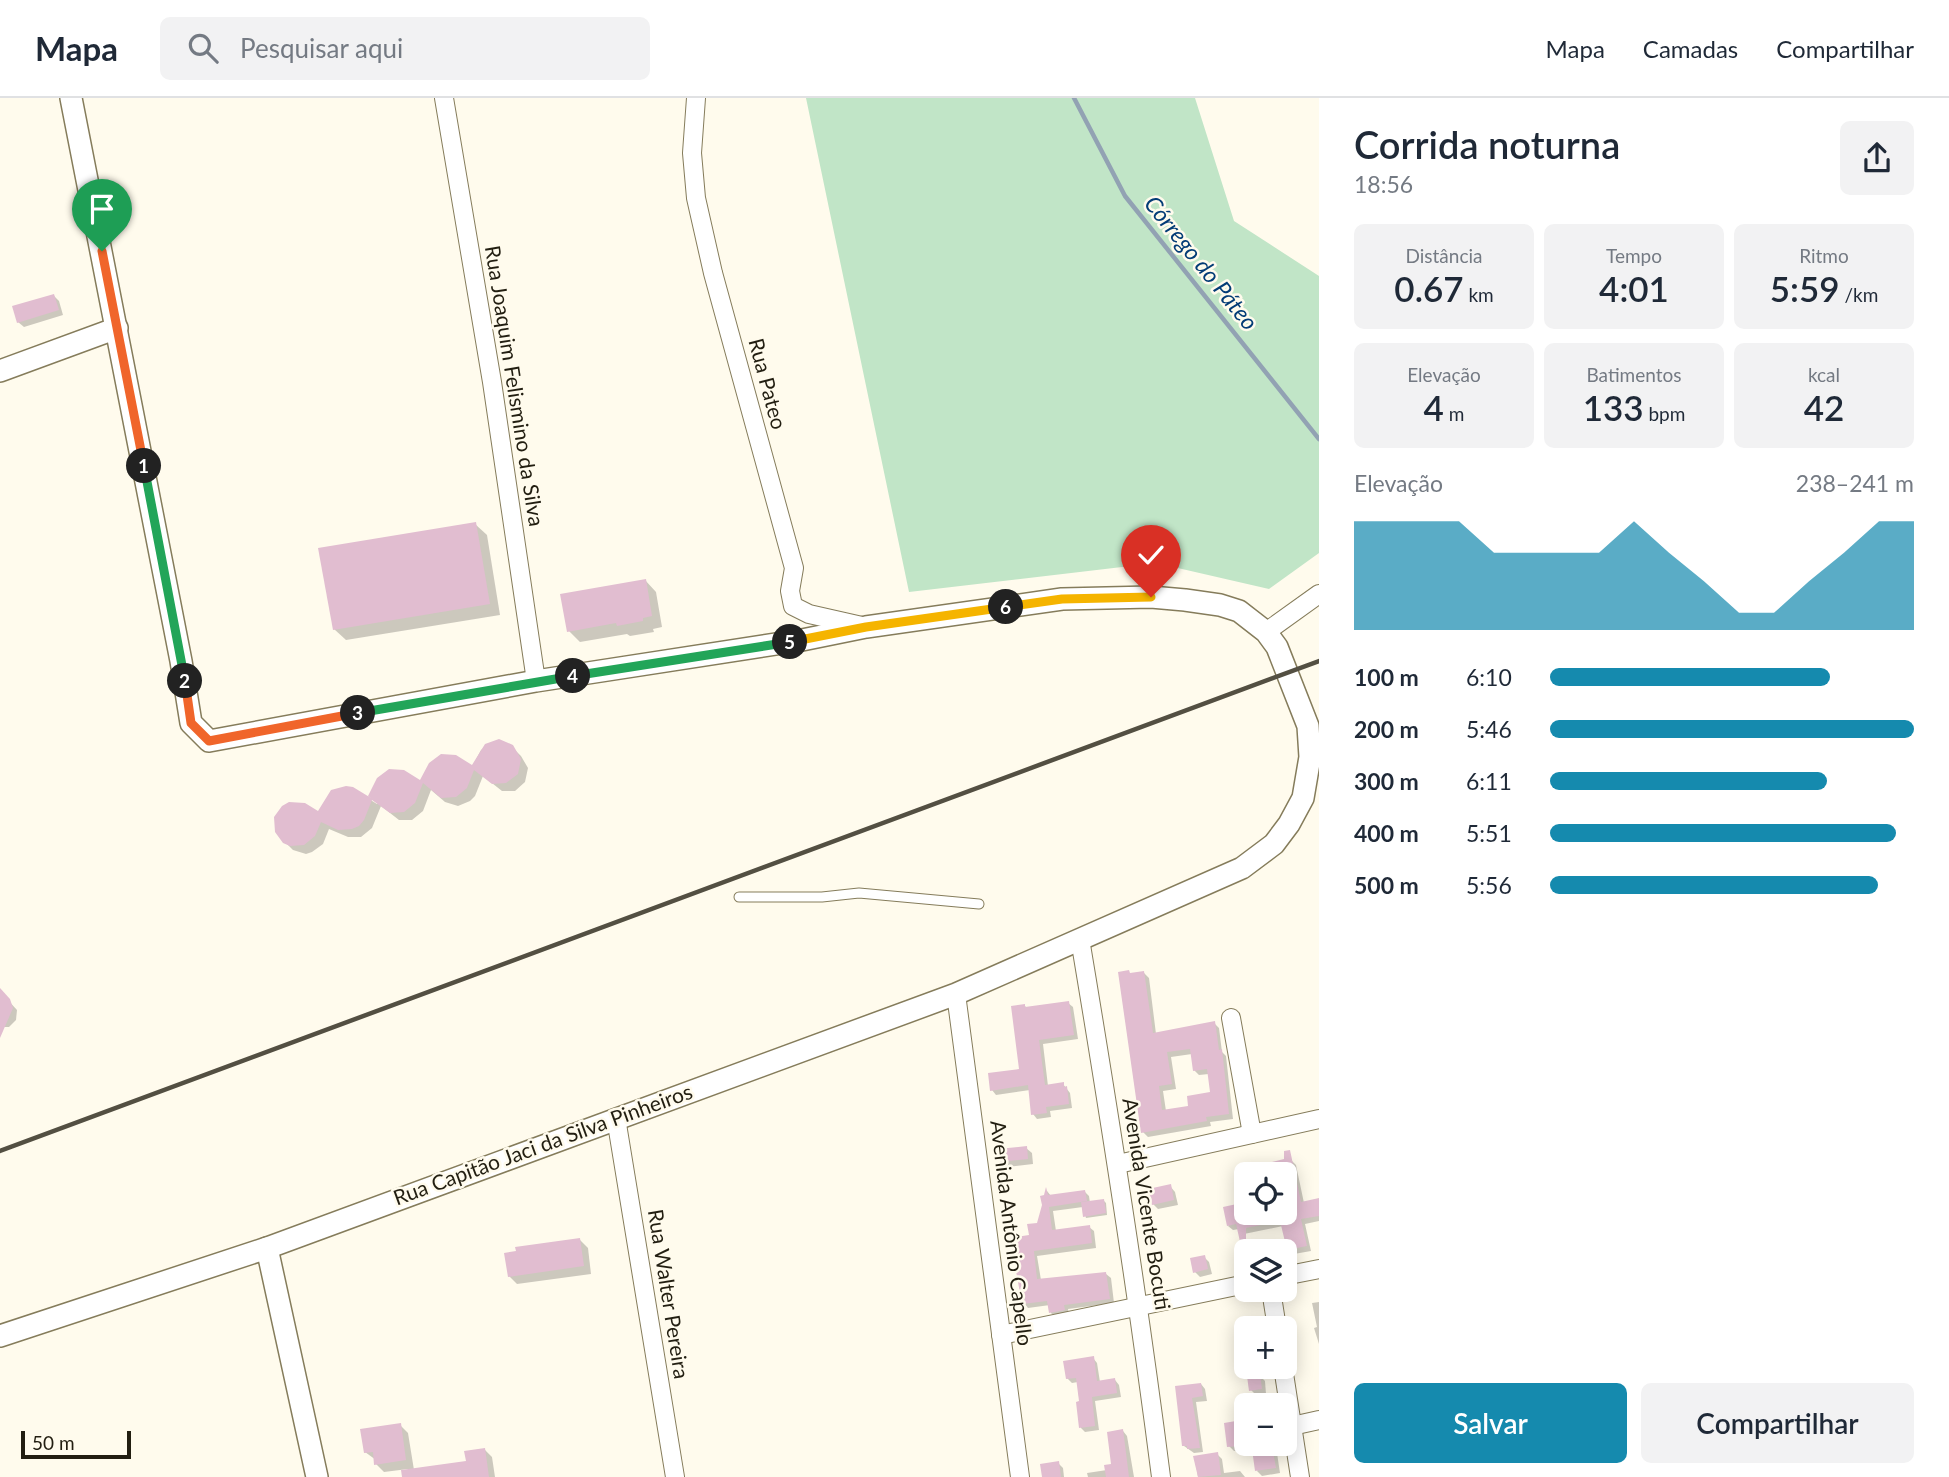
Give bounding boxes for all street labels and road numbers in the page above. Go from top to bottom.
street label: Rua Joaquim Felismino da Silva [481,244,550,528]
street label: Rua Pateo [744,335,793,432]
street label: Rua Capitão Jaci da Silva Pinheiros [390,1078,695,1209]
street label: Avenida Vicente Bocuti [1118,1096,1177,1312]
street label: Avenida Antônio Capello [986,1119,1039,1347]
street label: Rua Walter Pereira [644,1207,695,1380]

